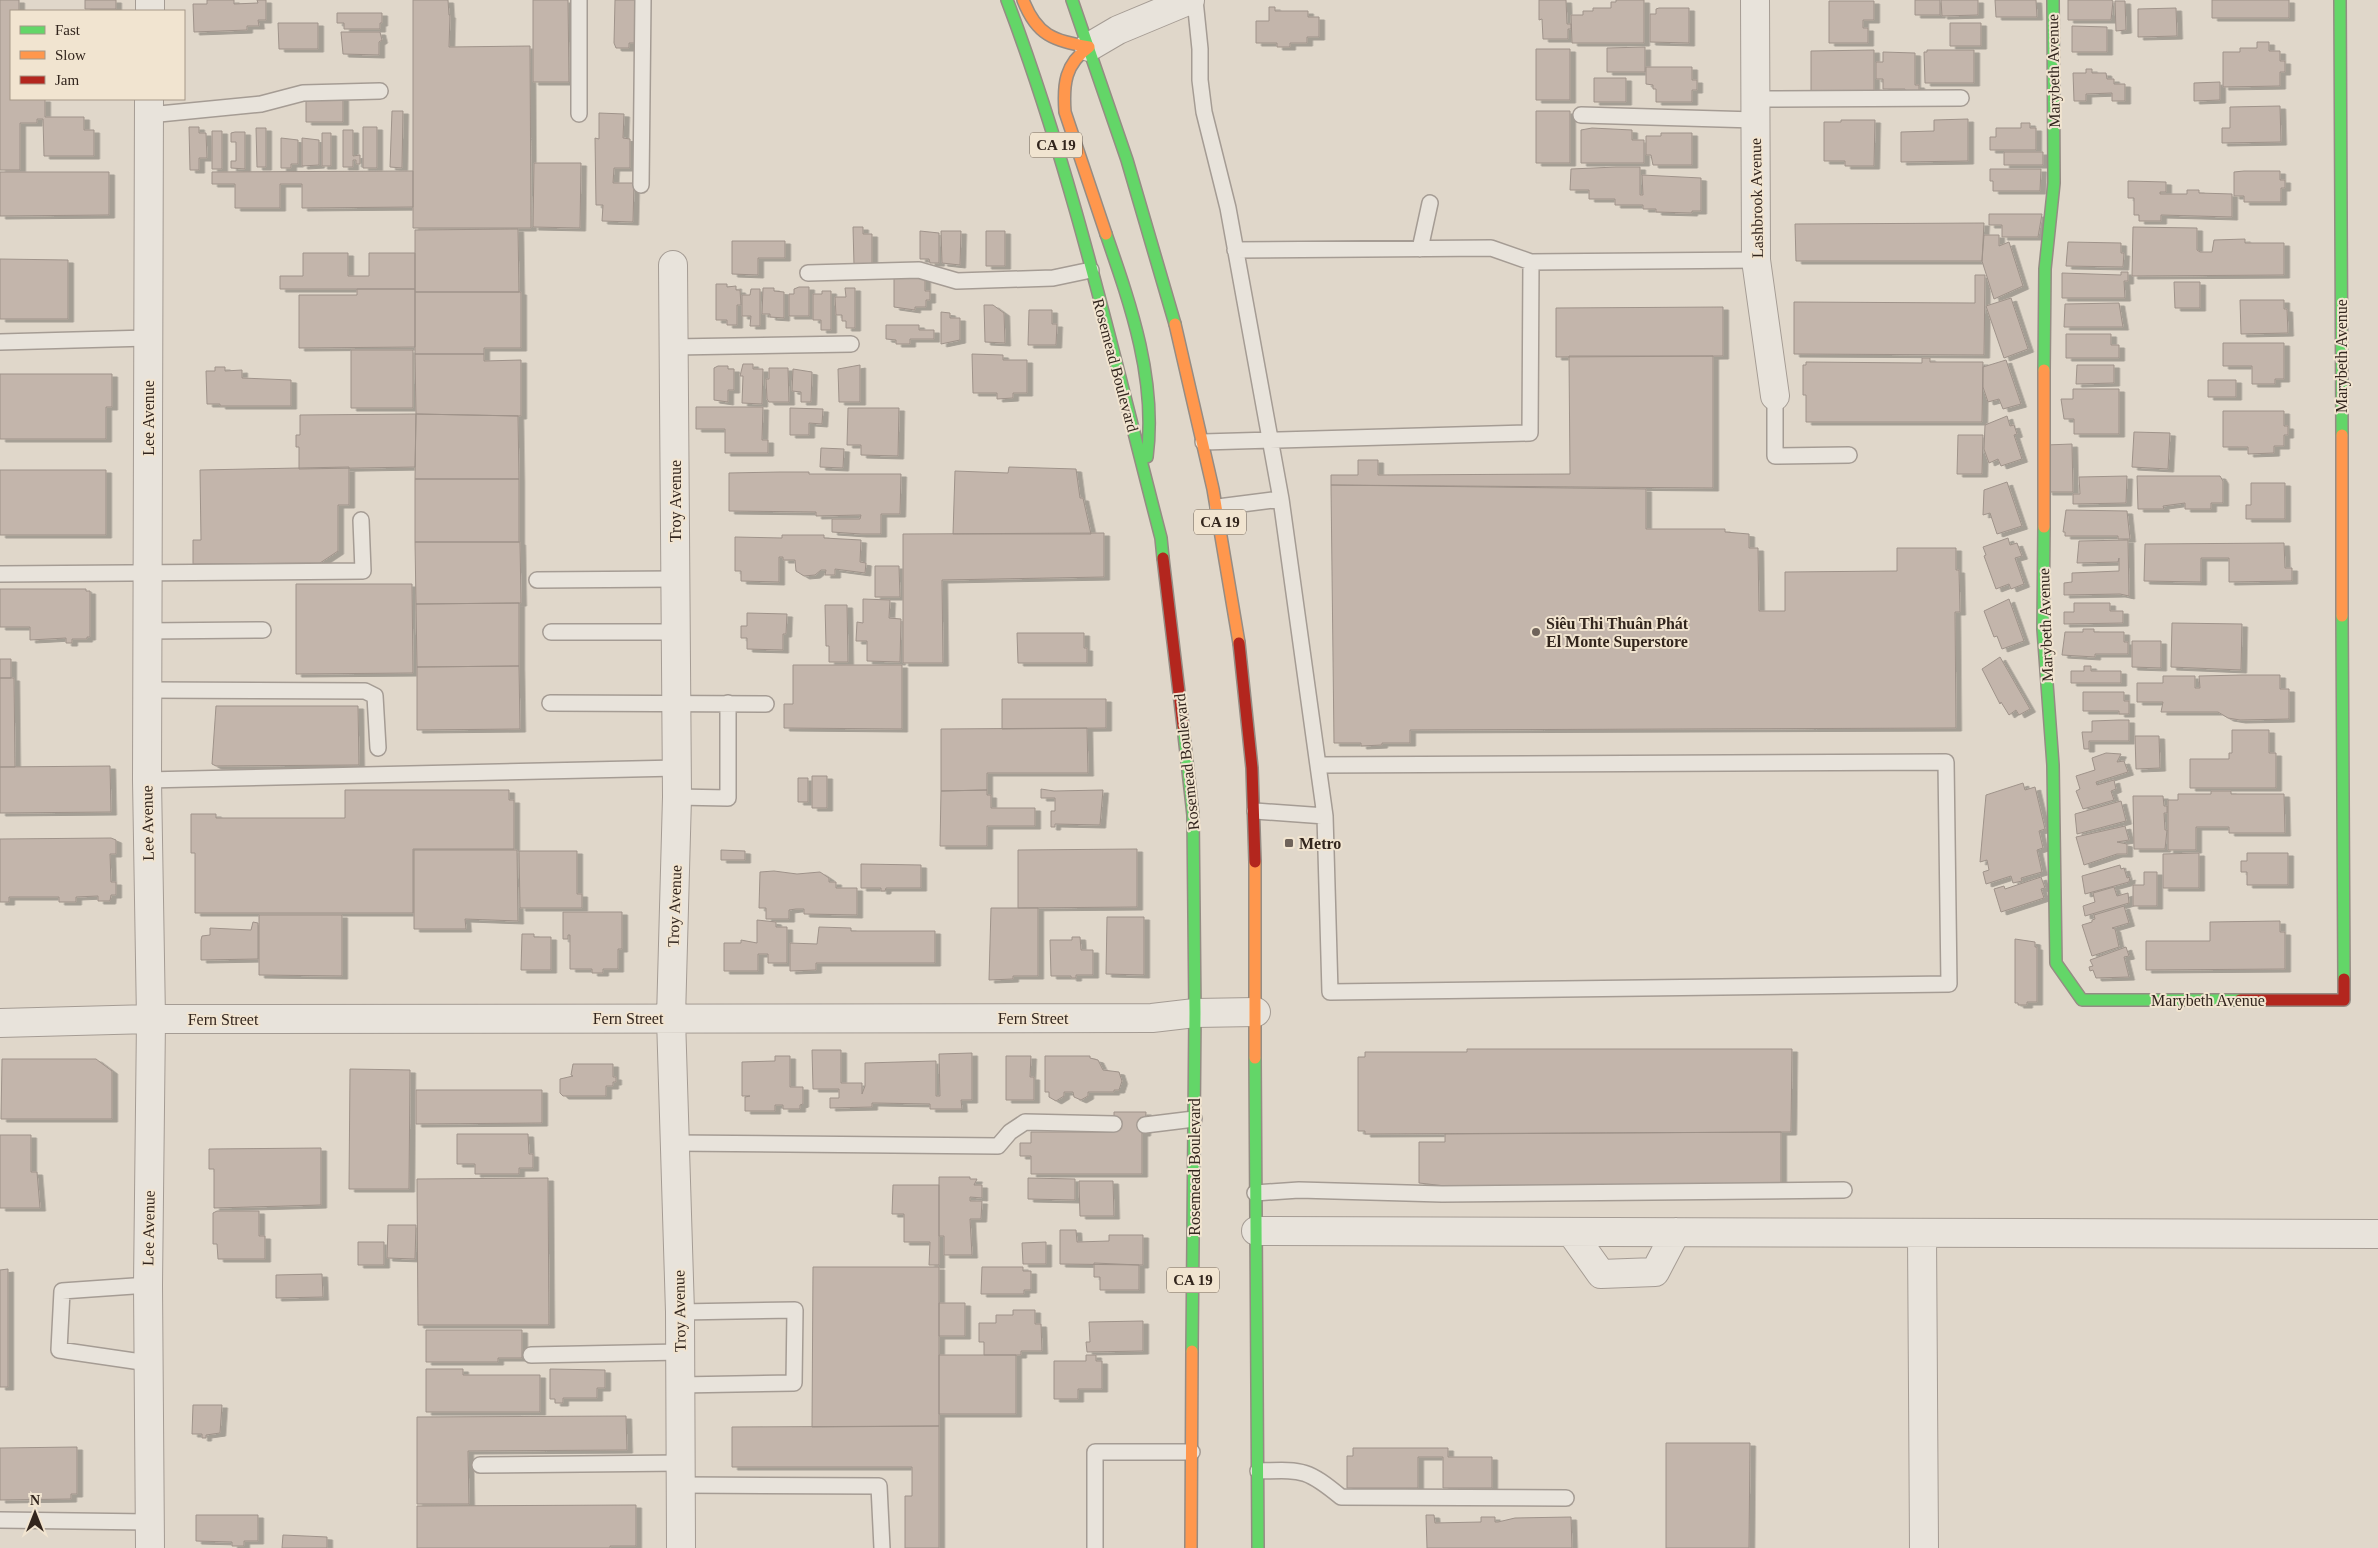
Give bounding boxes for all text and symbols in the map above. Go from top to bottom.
legend [10,10,185,100]
street label: Marybeth Avenue [2044,14,2064,128]
text: Fast [55,22,81,38]
text: Slow [55,47,86,63]
text: Jam [55,72,79,88]
road number: CA 19 [1030,132,1082,158]
street label: Lashbrook Avenue [1747,138,1766,258]
street label: Rosemead Boulevard [1090,297,1141,434]
street label: Marybeth Avenue [2333,299,2351,413]
street label: Lee Avenue [140,380,157,456]
street label: Troy Avenue [667,460,685,542]
road number: CA 19 [1194,510,1246,534]
street label: Marybeth Avenue [2035,568,2057,682]
place label: Siêu Thi Thuân Phát El Monte Superstore [1546,615,1689,651]
marker: Siêu Thi Thuân Phát El Monte Superstore [1530,626,1542,638]
street label: Rosemead Boulevard [1171,693,1202,831]
street label: Lee Avenue [138,785,157,861]
place label: Metro [1299,835,1341,852]
marker: Metro [1283,837,1295,849]
street label: Troy Avenue [665,865,685,947]
street label: Marybeth Avenue [2151,992,2265,1010]
street label: Fern Street [593,1010,664,1027]
street label: Fern Street [998,1010,1069,1027]
street label: Fern Street [188,1011,259,1028]
street label: Rosemead Boulevard [1186,1098,1203,1236]
street label: Lee Avenue [139,1190,158,1266]
road number: CA 19 [1167,1268,1219,1292]
street label: Troy Avenue [670,1270,690,1352]
north arrow [10,1488,60,1538]
text: N [30,1493,40,1508]

